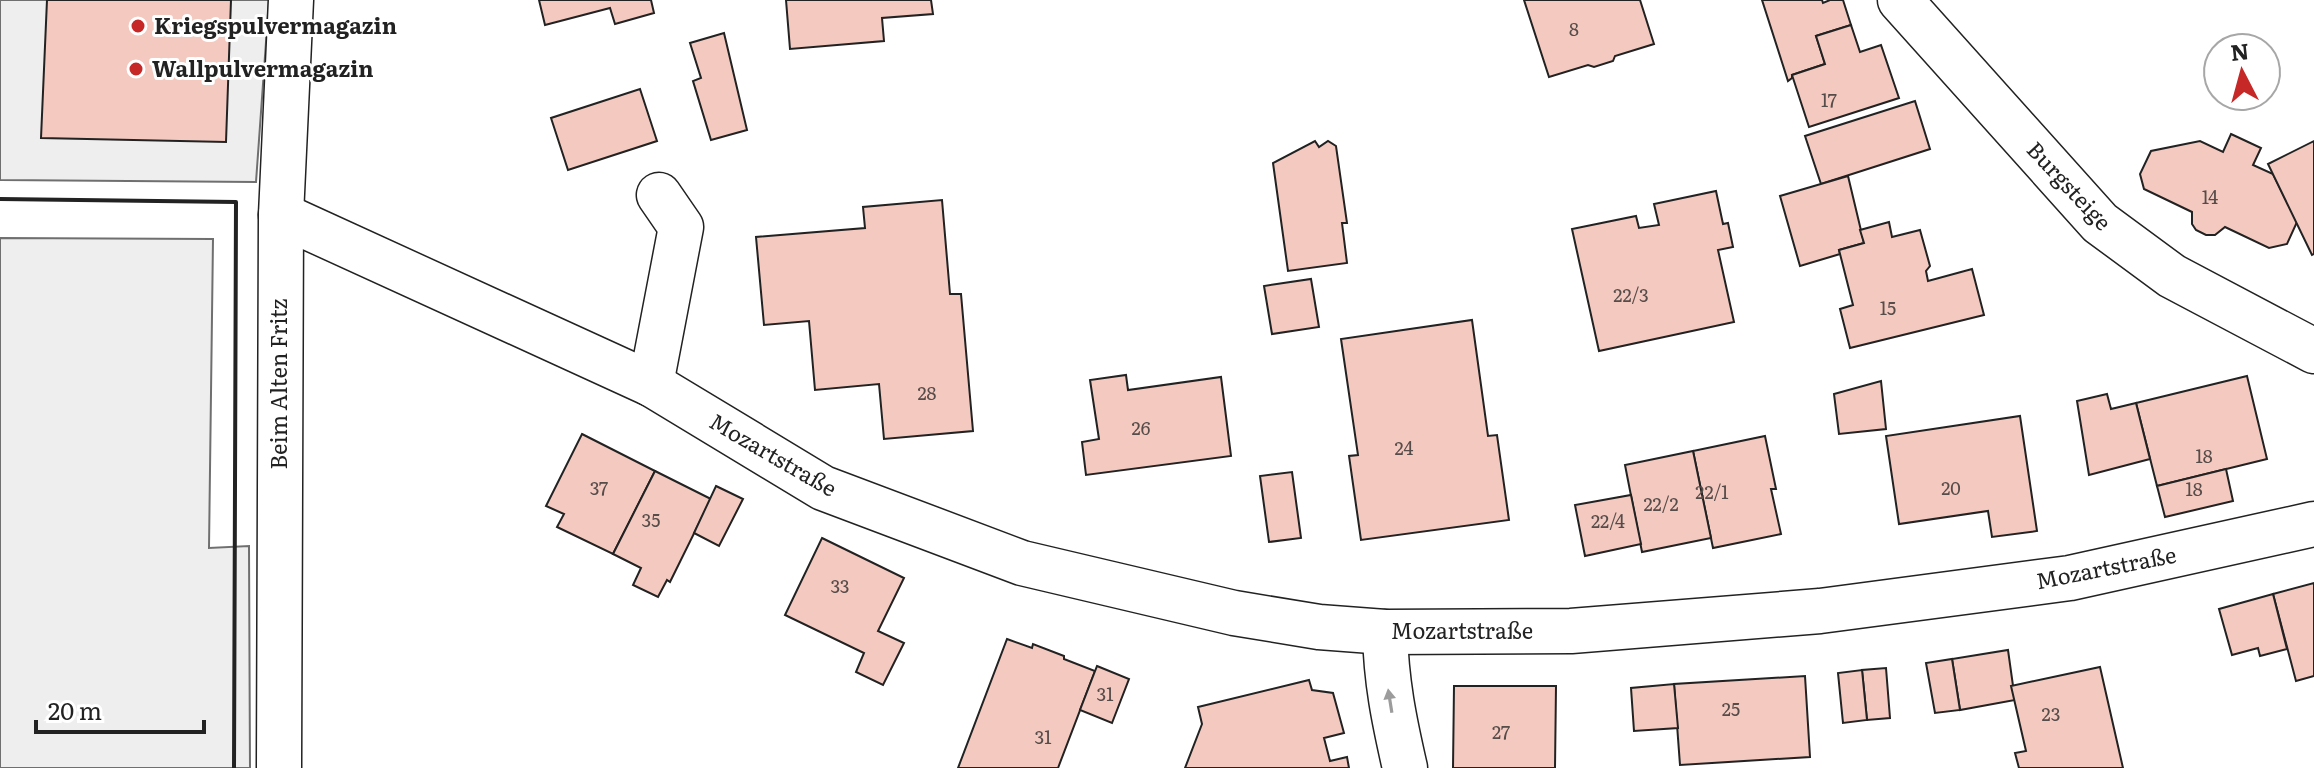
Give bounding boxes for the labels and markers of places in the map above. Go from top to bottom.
place label: Kriegspulvermagazin [154,8,397,41]
marker: Kriegspulvermagazin [129,17,147,35]
place label: Wallpulvermagazin [152,51,374,84]
marker: Wallpulvermagazin [127,60,145,78]

